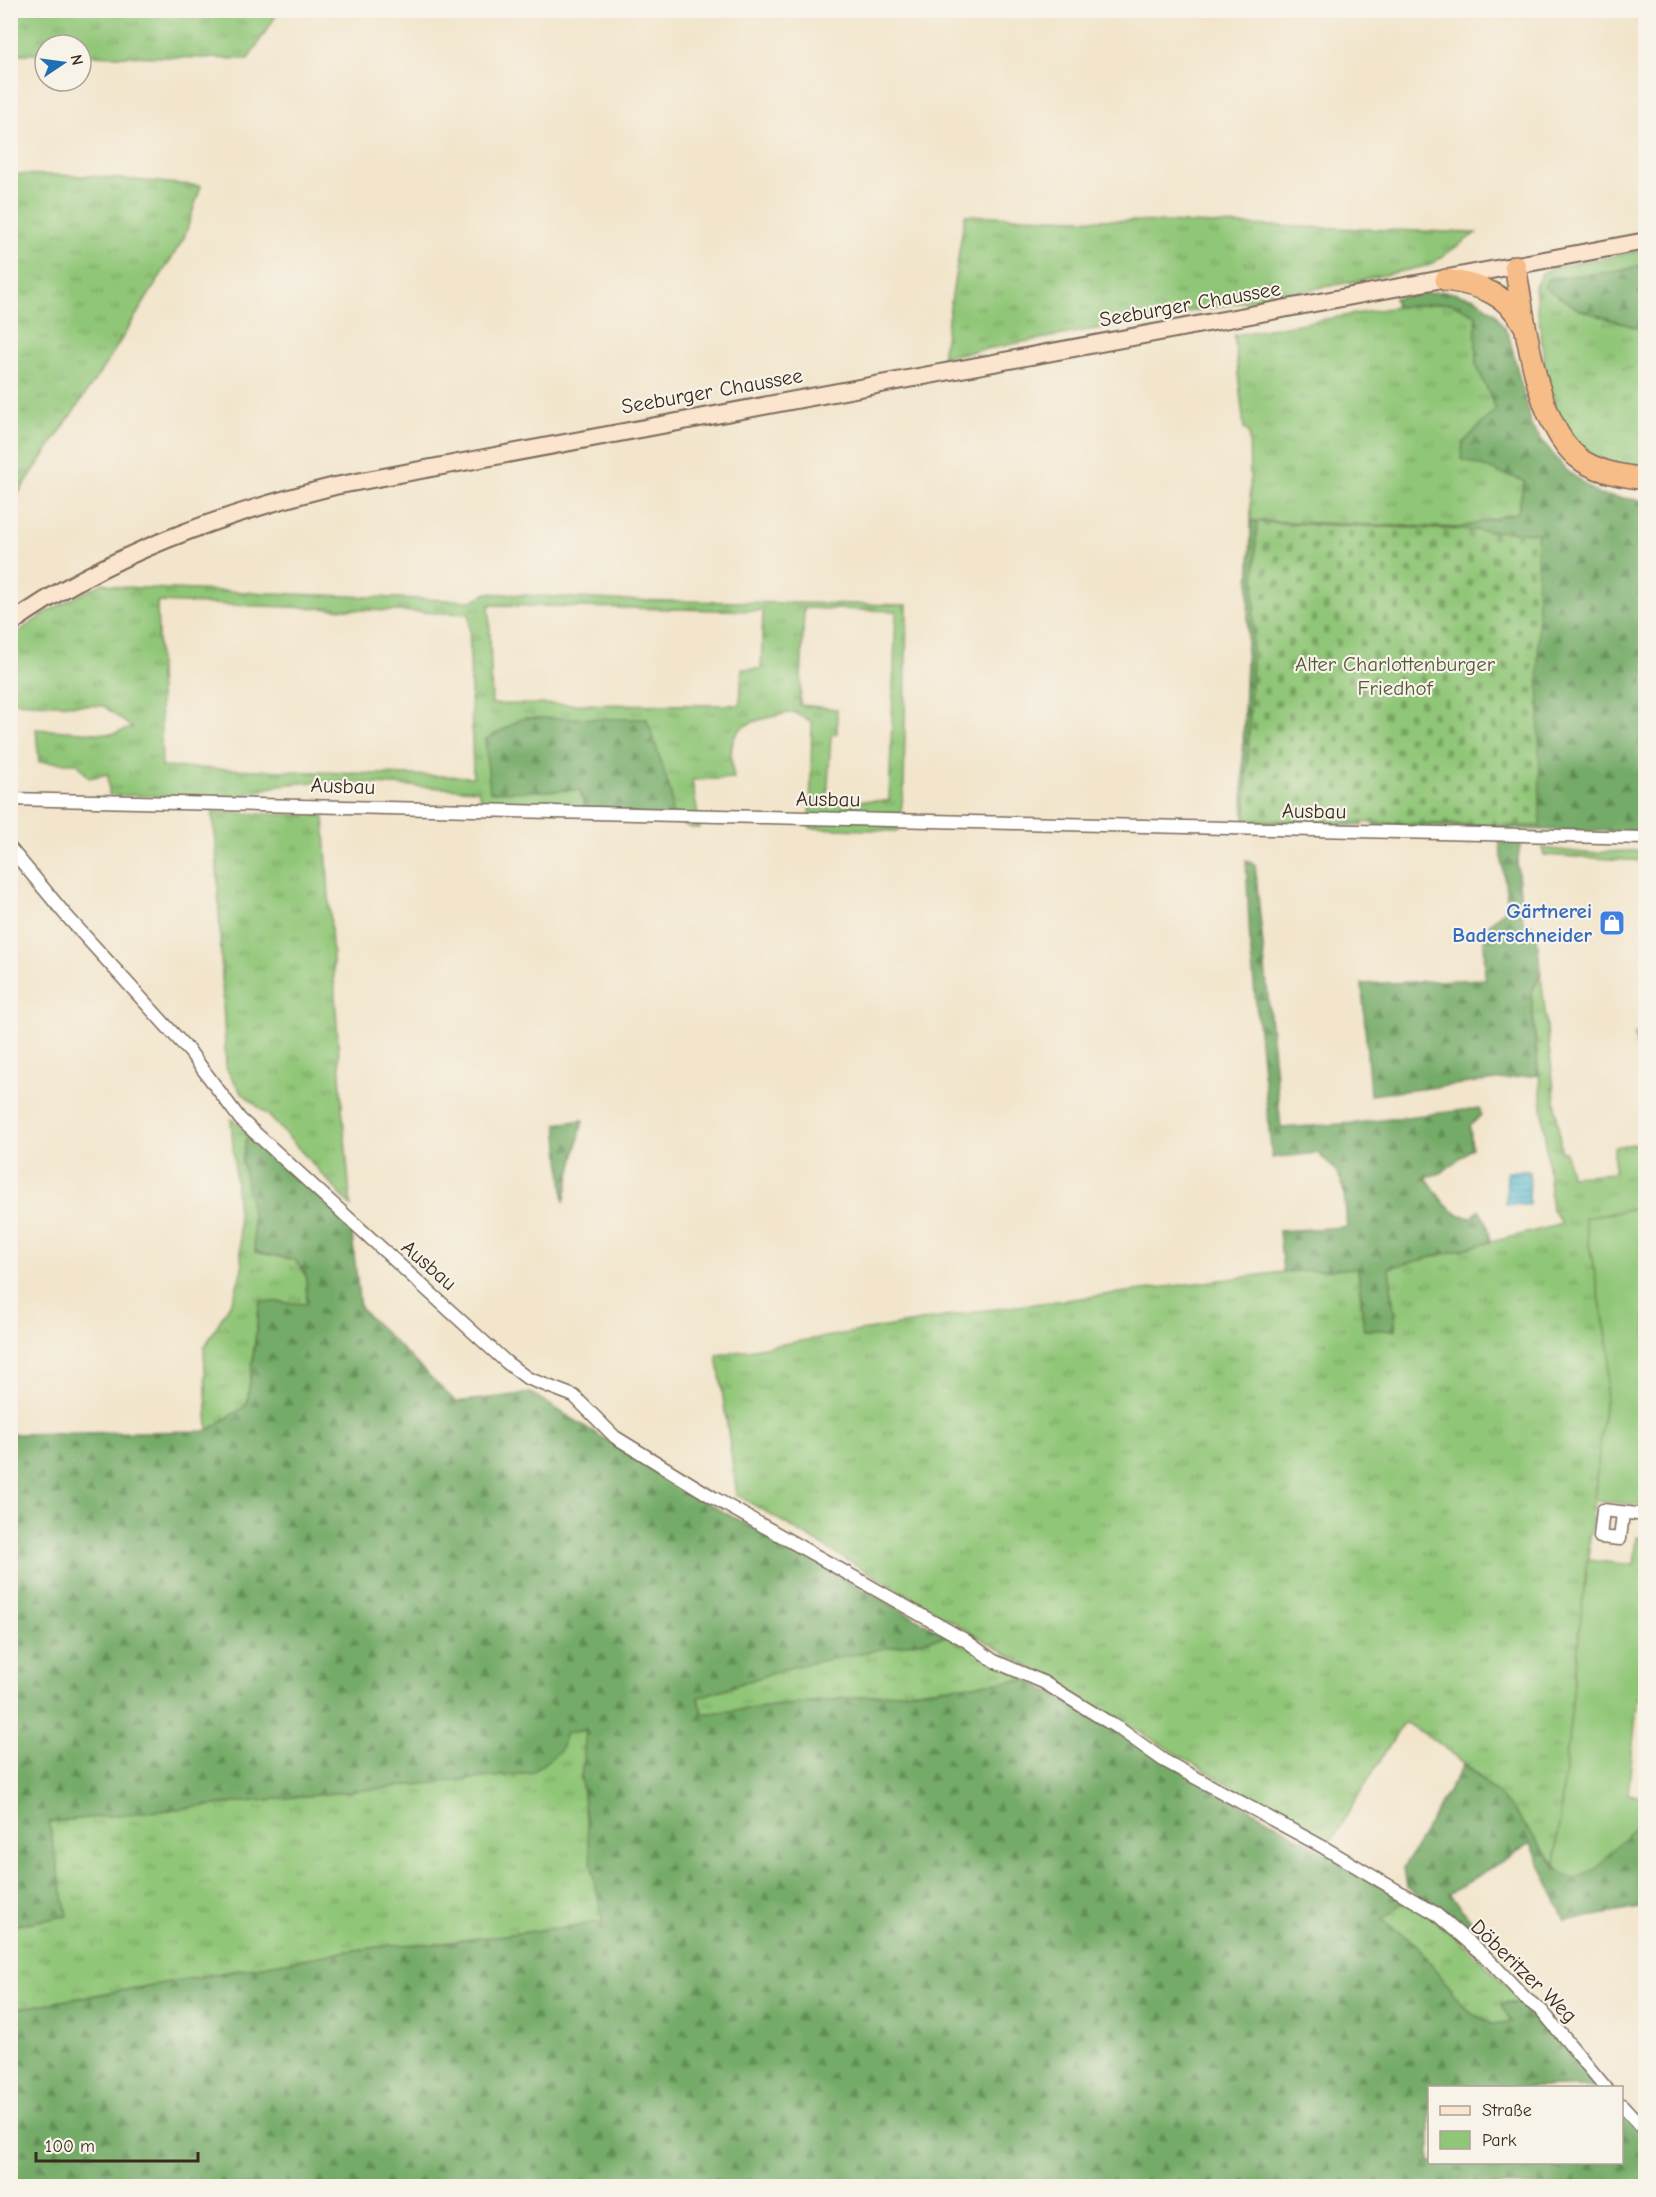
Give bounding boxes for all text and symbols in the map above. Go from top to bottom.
north arrow [33,33,93,93]
text: N [67,53,87,67]
street label: Seeburger Chaussee [1098,276,1282,332]
street label: Seeburger Chaussee [620,363,804,419]
park label: Alter Charlottenburger Friedhof [1295,652,1496,700]
street label: Ausbau [310,773,376,799]
street label: Ausbau [796,786,860,812]
street label: Ausbau [1282,798,1346,824]
place label: Gärtnerei Baderschneider [1452,899,1593,947]
shop icon: Gärtnerei Baderschneider [1597,908,1627,938]
street label: Ausbau [397,1235,461,1295]
street label: Döberitzer Weg [1466,1914,1582,2028]
legend [1428,2086,1623,2164]
text: Straße [1482,2100,1532,2121]
scale bar [36,2125,198,2163]
text: Park [1482,2130,1517,2151]
text: 100 m [45,2136,95,2157]

